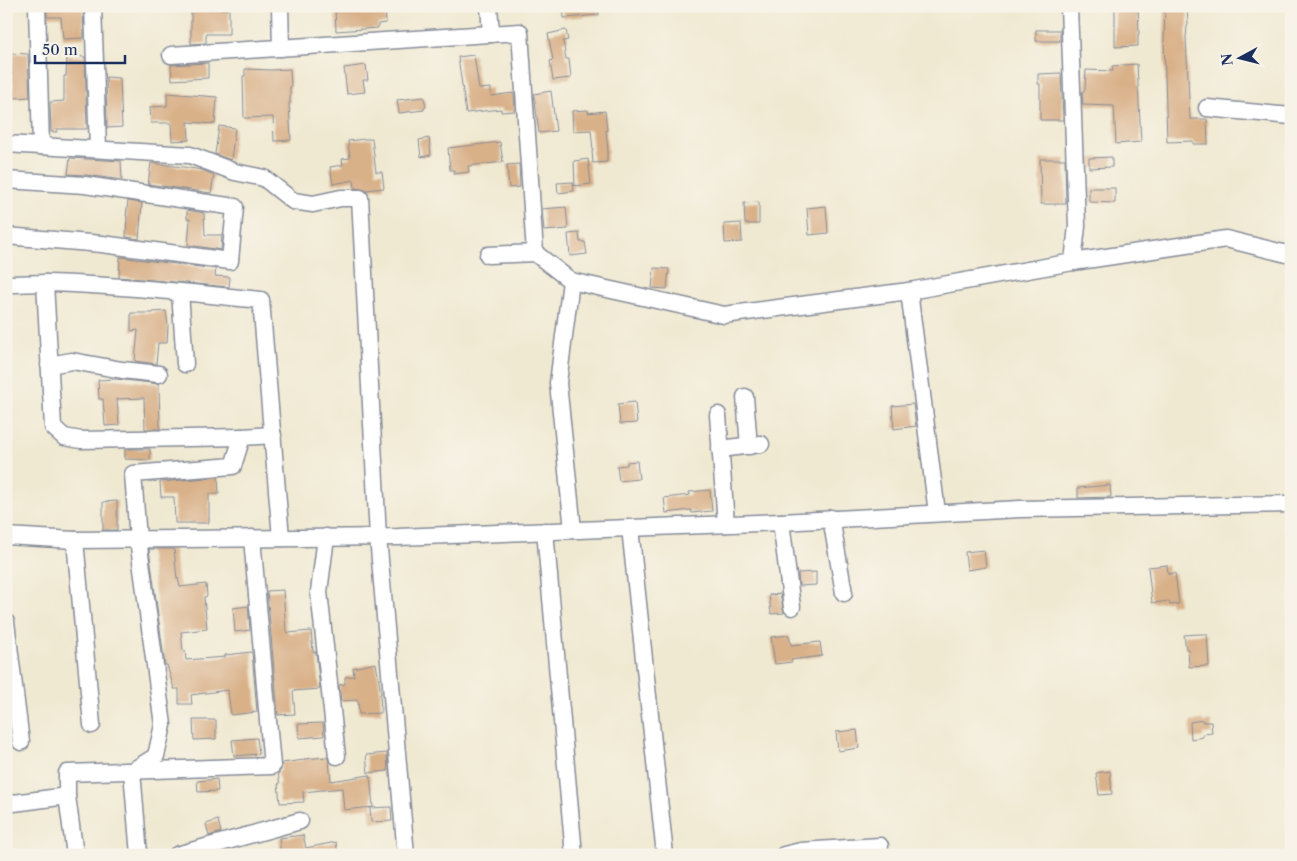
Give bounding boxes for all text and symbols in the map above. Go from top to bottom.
scale bar [35,32,125,64]
north arrow [1214,32,1264,82]
text: 50 m [42,40,78,59]
text: N [1217,52,1237,67]

